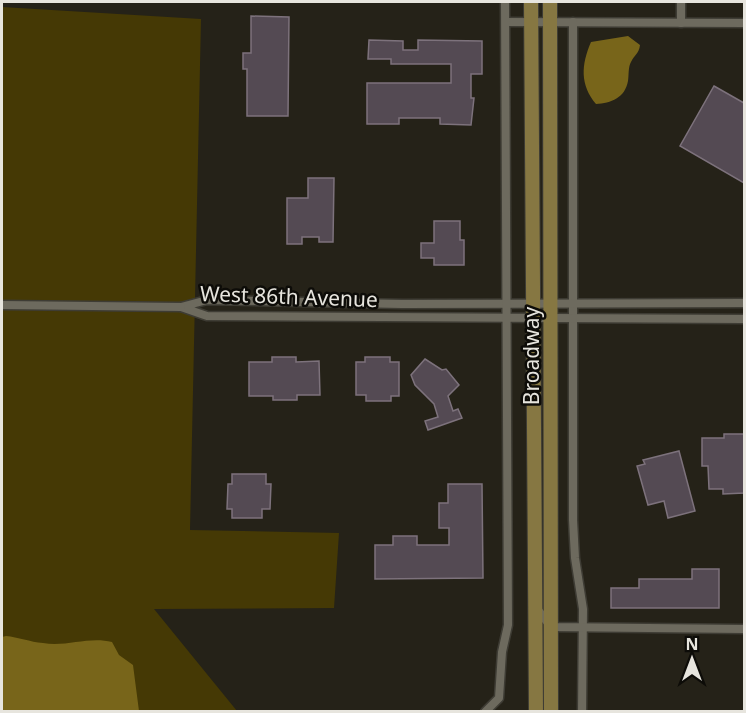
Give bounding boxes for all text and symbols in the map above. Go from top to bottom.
street label: West 86th Avenue [200,279,378,313]
street label: Broadway [517,307,545,405]
north arrow [662,629,722,689]
text: N [685,633,699,655]

